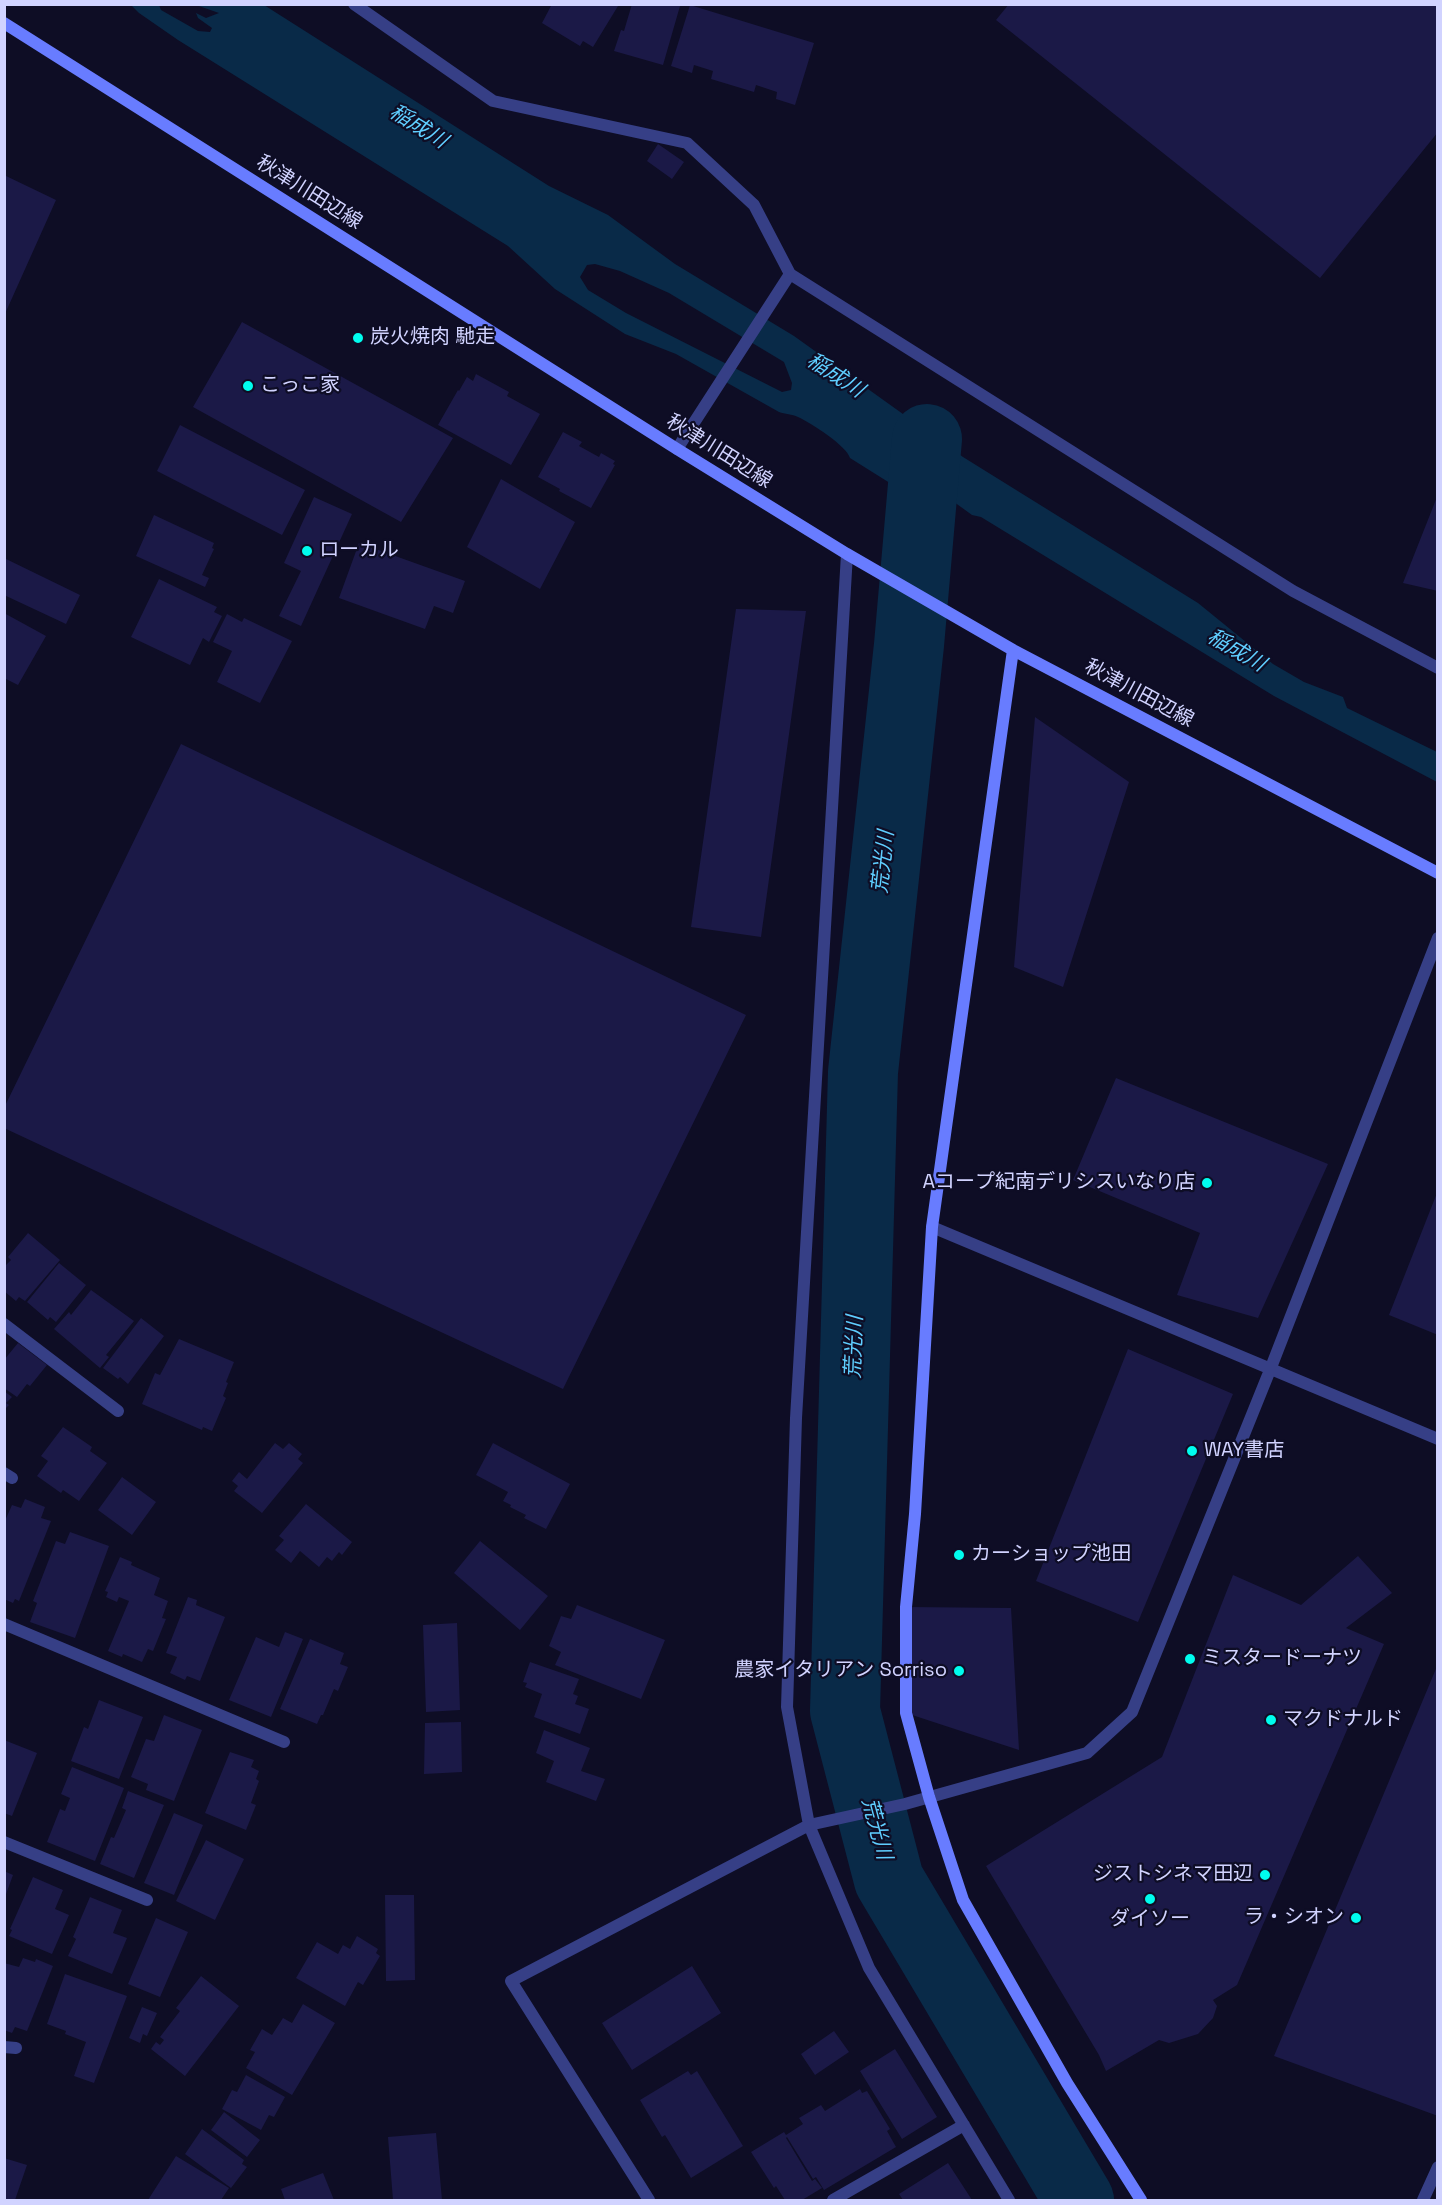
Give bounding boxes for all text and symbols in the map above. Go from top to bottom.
water label: 稲成川 [385,100,451,154]
street label: 秋津川田辺線 [252,151,366,235]
place label: 炭火焼肉 馳走 [370,326,495,350]
marker: 炭火焼肉 馳走 [351,331,365,345]
water label: 稲成川 [802,348,868,404]
place label: こっこ家 [260,374,340,398]
marker: こっこ家 [241,379,255,393]
street label: 秋津川田辺線 [662,410,776,494]
place label: ローカル [319,539,399,563]
marker: ローカル [300,544,314,558]
water label: 稲成川 [1202,624,1270,678]
street label: 秋津川田辺線 [1080,655,1198,733]
water label: 荒光川 [868,829,900,895]
place label: Aコープ紀南デリシスいなり店 [922,1171,1195,1195]
marker: Aコープ紀南デリシスいなり店 [1200,1176,1214,1190]
water label: 荒光川 [841,1315,869,1379]
place label: WAY書店 [1204,1439,1284,1463]
marker: WAY書店 [1185,1444,1199,1458]
place label: カーショップ池田 [971,1543,1131,1567]
marker: カーショップ池田 [952,1548,966,1562]
place label: ミスタードーナツ [1202,1647,1362,1671]
marker: ミスタードーナツ [1183,1652,1197,1666]
place label: 農家イタリアン Sorriso [734,1659,947,1683]
marker: 農家イタリアン Sorriso [952,1664,966,1678]
place label: マクドナルド [1283,1708,1403,1732]
marker: マクドナルド [1264,1713,1278,1727]
water label: 荒光川 [856,1795,896,1863]
place label: ジストシネマ田辺 [1093,1863,1253,1887]
marker: ジストシネマ田辺 [1258,1868,1272,1882]
marker: ダイソー [1143,1892,1157,1906]
place label: ラ・シオン [1244,1906,1344,1930]
place label: ダイソー [1110,1908,1190,1932]
marker: ラ・シオン [1349,1911,1363,1925]

